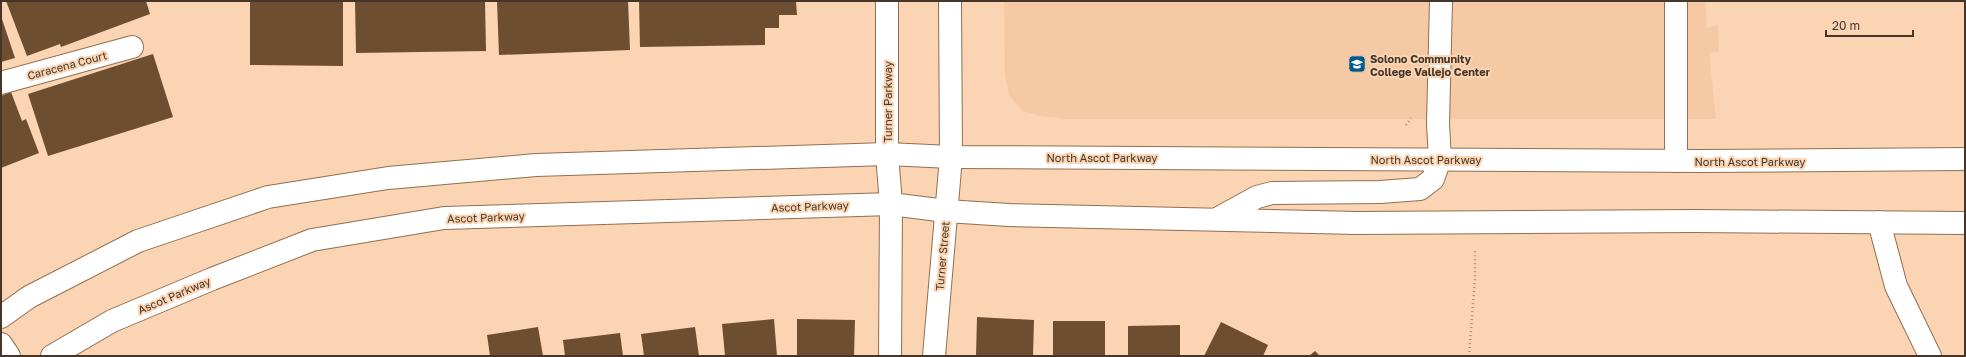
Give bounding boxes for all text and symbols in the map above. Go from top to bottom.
scale bar [1826,12,1913,38]
text: 20 m [1832,18,1860,33]
street label: Caracena Court [26,48,108,82]
place label: Solono Community College Vallejo Center [1370,52,1491,78]
school or university icon: Solono Community College Vallejo Center [1347,54,1367,74]
street label: Turner Parkway [881,61,894,143]
street label: North Ascot Parkway [1046,151,1158,164]
street label: North Ascot Parkway [1370,153,1482,166]
street label: North Ascot Parkway [1694,155,1806,168]
street label: Ascot Parkway [771,198,849,214]
street label: Ascot Parkway [447,209,525,225]
street label: Turner Street [932,221,952,291]
street label: Ascot Parkway [136,274,212,316]

